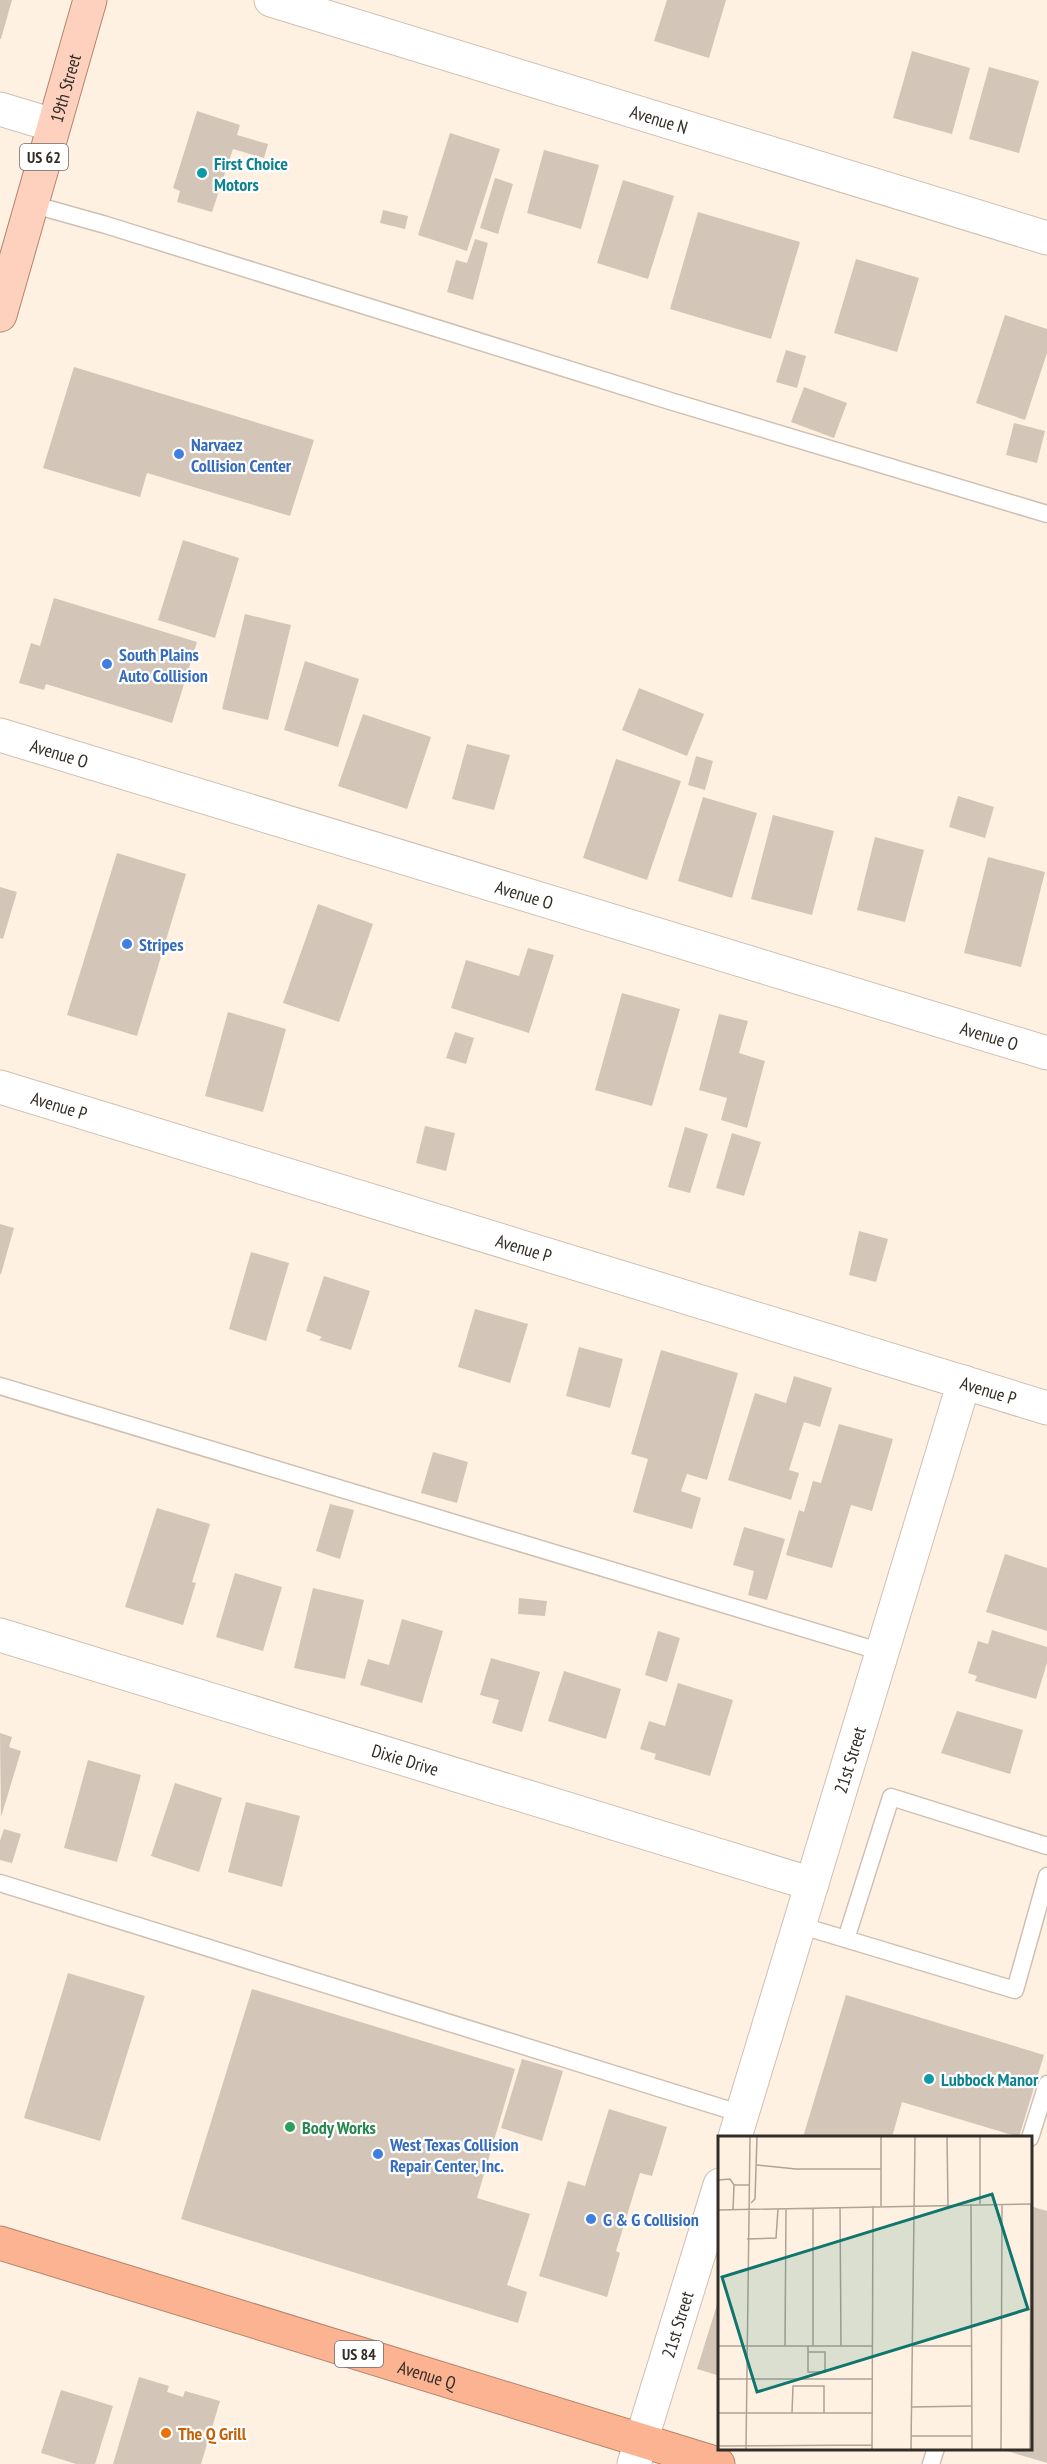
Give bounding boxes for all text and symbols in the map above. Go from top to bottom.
street label: 19th Street [44,51,86,125]
street label: Avenue N [628,99,691,139]
road number: US 62 [20,144,68,170]
place label: First Choice Motors [214,152,288,196]
marker: First Choice Motors [195,166,209,180]
place label: Narvaez Collision Center [191,433,292,477]
marker: Narvaez Collision Center [172,447,186,461]
place label: South Plains Auto Collision [118,643,208,687]
marker: South Plains Auto Collision [100,657,114,671]
street label: Avenue O [28,733,91,773]
street label: Avenue O [493,875,556,914]
place label: Stripes [139,933,184,956]
marker: Stripes [120,937,134,951]
street label: Avenue O [958,1016,1021,1055]
street label: Avenue P [28,1086,90,1125]
street label: Avenue P [493,1228,555,1267]
street label: Avenue P [958,1371,1019,1410]
street label: 21st Street [828,1724,870,1796]
street label: Dixie Drive [369,1738,442,1780]
place label: Lubbock Manor [941,2068,1039,2091]
marker: Lubbock Manor [922,2072,936,2086]
place label: Body Works [302,2116,376,2139]
marker: Body Works [283,2120,297,2134]
place label: West Texas Collision Repair Center, Inc. [389,2133,519,2177]
inset map [718,2136,1032,2449]
marker: West Texas Collision Repair Center, Inc. [371,2147,385,2161]
place label: G & G Collision [603,2208,699,2231]
marker: G & G Collision [584,2212,598,2226]
street label: 21st Street [656,2288,698,2361]
road number: US 84 [335,2341,383,2367]
street label: Avenue Q [396,2355,460,2395]
place label: The Q Grill [178,2422,247,2445]
marker: The Q Grill [159,2426,173,2440]

